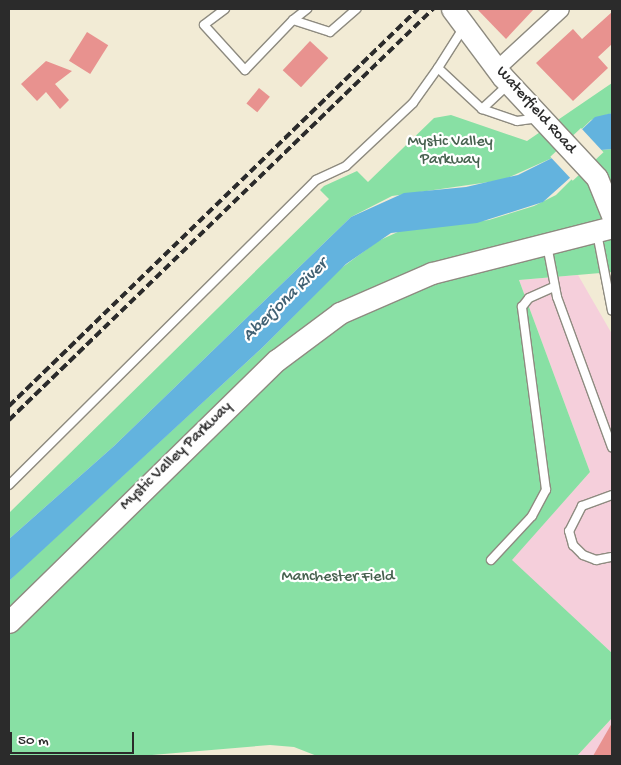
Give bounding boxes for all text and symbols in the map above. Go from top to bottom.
street label: Waterfield Road [491,63,579,159]
park label: Mystic Valley Parkway [407,133,493,171]
water label: Aberjona River [239,255,333,347]
street label: Mystic Valley Parkway [117,399,237,515]
park label: Manchester Field [282,568,394,588]
scale bar [12,722,136,754]
text: 50 m [18,732,49,750]

